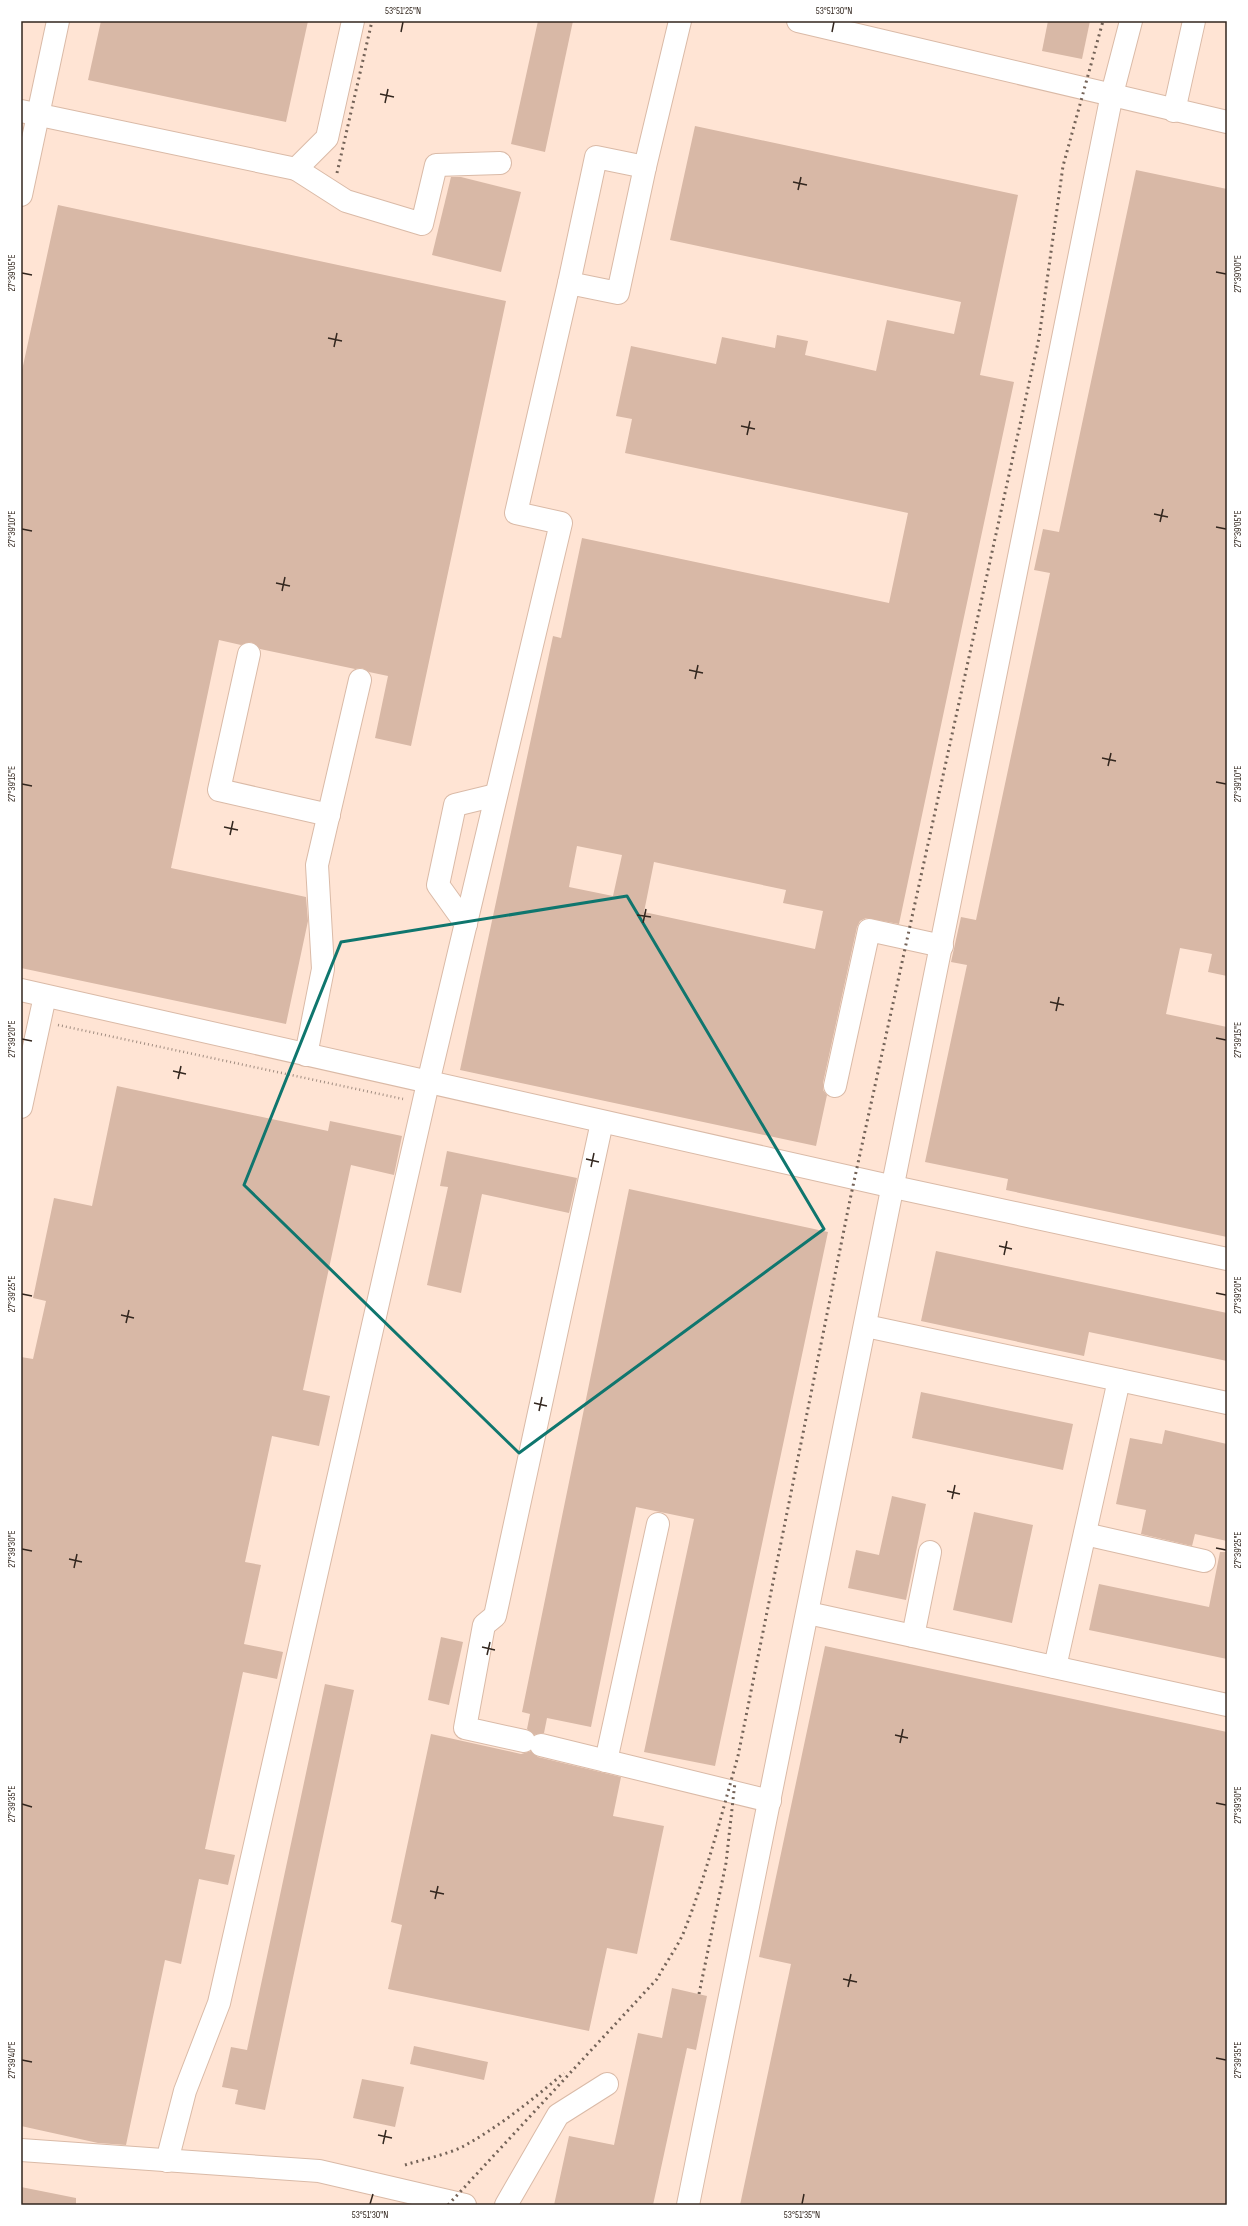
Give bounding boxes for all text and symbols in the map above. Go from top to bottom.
text: 53°51'25"N [385,5,421,17]
text: 53°51'30"N [816,5,852,17]
text: 27°39'05"E [6,254,18,292]
text: 27°39'00"E [1232,255,1244,293]
text: 27°39'05"E [1232,510,1244,548]
text: 27°39'10"E [6,511,18,547]
text: 27°39'15"E [6,766,18,802]
text: 27°39'10"E [1232,766,1244,802]
text: 27°39'20"E [6,1020,18,1058]
text: 27°39'15"E [1232,1022,1244,1058]
text: 27°39'25"E [6,1276,18,1312]
text: 27°39'20"E [1232,1276,1244,1314]
text: 27°39'30"E [6,1530,18,1568]
text: 27°39'25"E [1232,1532,1244,1568]
text: 27°39'35"E [6,1786,18,1822]
text: 27°39'30"E [1232,1786,1244,1824]
text: 27°39'40"E [6,2041,18,2079]
text: 27°39'35"E [1232,2042,1244,2078]
text: 53°51'30"N [352,2209,388,2221]
text: 53°51'35"N [784,2209,820,2221]

